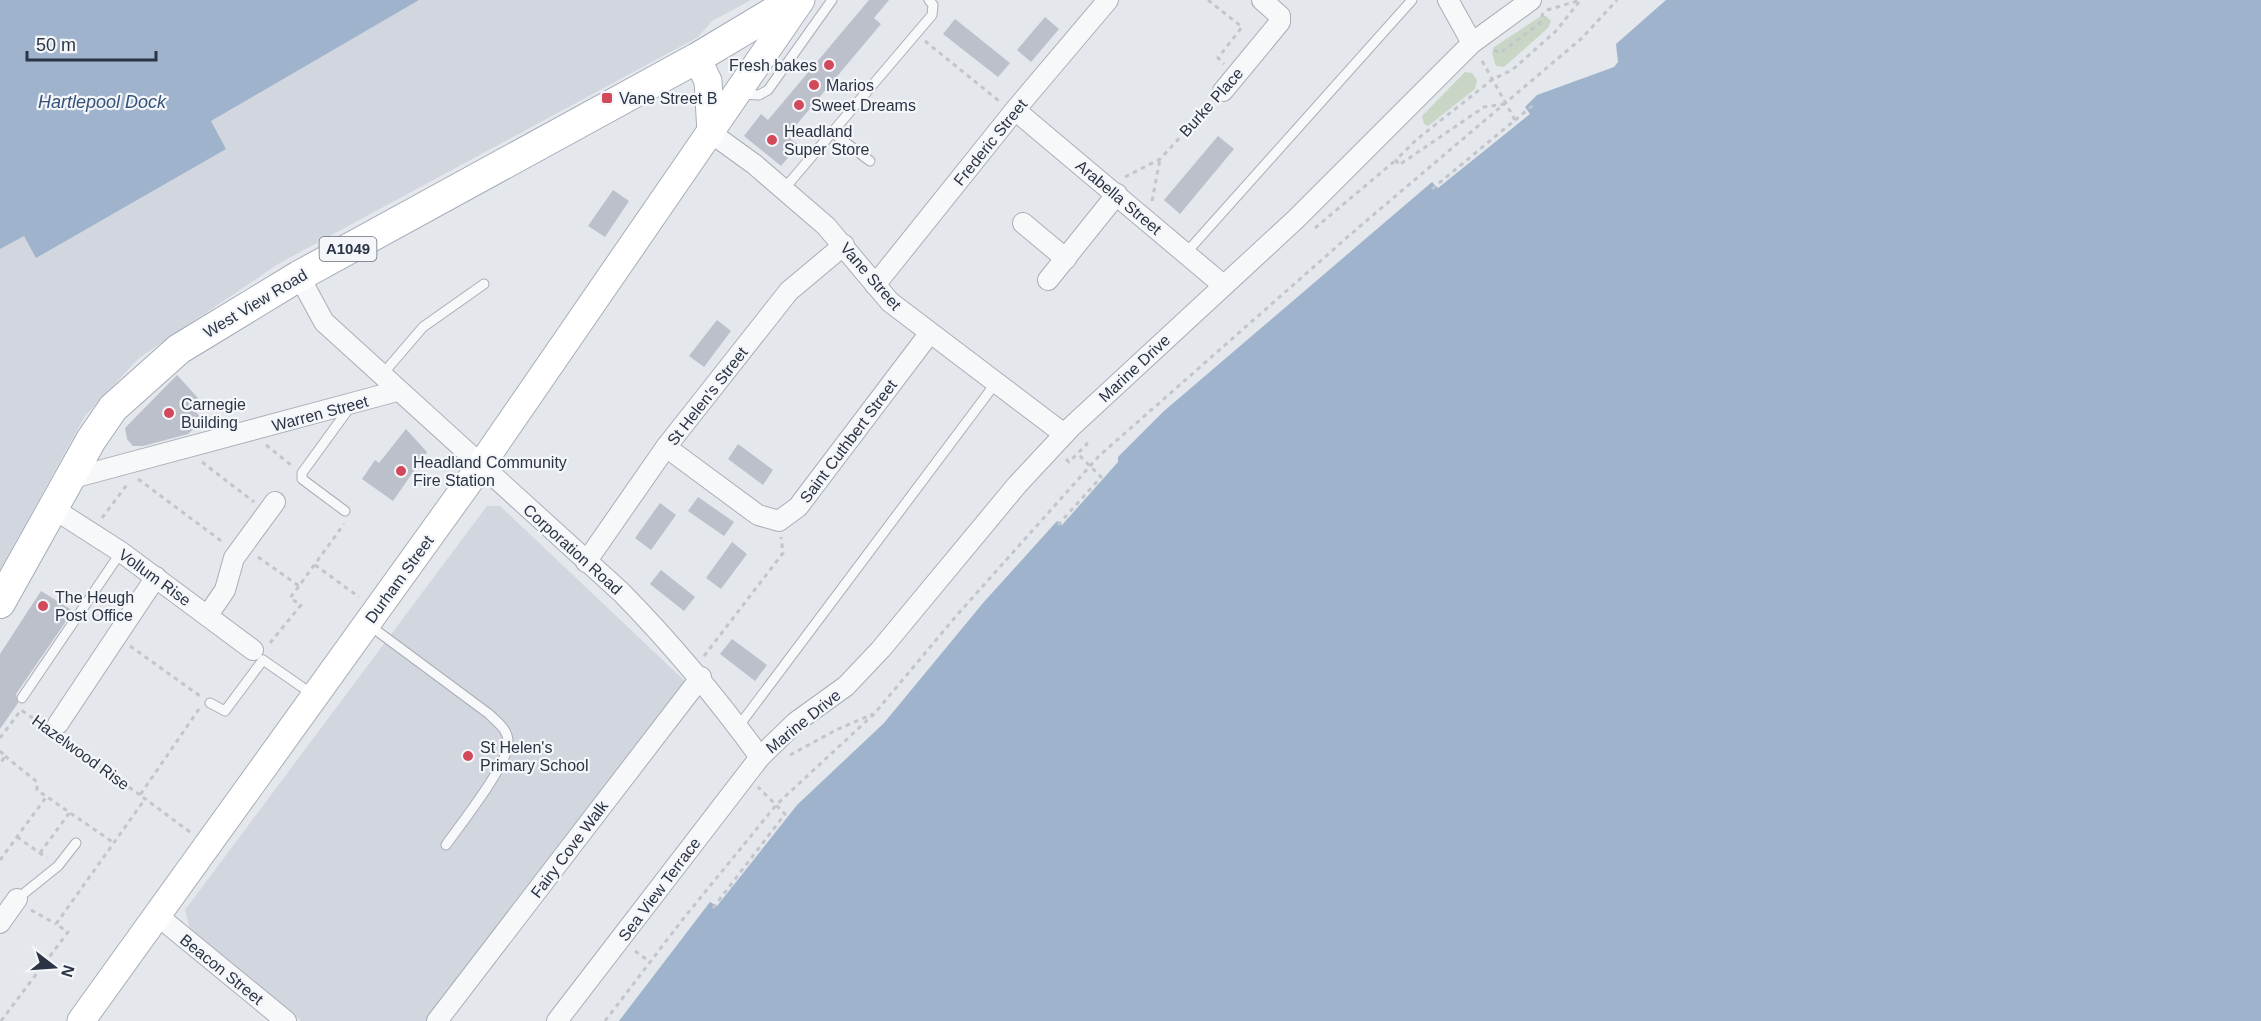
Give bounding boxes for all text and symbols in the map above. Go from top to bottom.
scale bar [27,24,156,62]
text: 50 m [36,35,76,55]
place label: Fresh bakes [729,57,817,74]
marker: Fresh bakes [822,58,836,72]
street label: Burke Place [1176,65,1247,140]
place label: Marios [826,77,874,94]
marker: Marios [807,78,821,92]
place label: Vane Street B [619,90,717,107]
marker: Vane Street B [600,91,614,105]
water label: Hartlepool Dock [38,92,167,112]
street label: Frederic Street [950,95,1031,189]
place label: Sweet Dreams [811,97,916,114]
marker: Sweet Dreams [792,98,806,112]
place label: Headland Super Store [784,123,869,158]
marker: Headland Super Store [765,133,779,147]
street label: Arabella Street [1073,157,1165,238]
road number: A1049 [320,237,376,261]
street label: Vane Street [837,239,905,314]
street label: West View Road [200,266,310,341]
street label: Marine Drive [1095,331,1173,406]
street label: St Helen's Street [664,344,751,449]
street label: Saint Cuthbert Street [797,376,900,506]
street label: Warren Street [270,392,371,435]
place label: Carnegie Building [181,396,246,431]
marker: Carnegie Building [162,406,176,420]
place label: Headland Community Fire Station [413,454,567,489]
marker: Headland Community Fire Station [394,464,408,478]
street label: Corporation Road [520,501,625,598]
street label: Durham Street [362,532,437,626]
street label: Vollum Rise [116,546,194,609]
place label: The Heugh Post Office [55,589,134,624]
marker: The Heugh Post Office [36,599,50,613]
street label: Marine Drive [763,686,844,757]
street label: Hazelwood Rise [29,712,133,793]
place label: St Helen's Primary School [480,739,588,774]
marker: St Helen's Primary School [461,749,475,763]
street label: Fairy Cove Walk [527,797,612,901]
street label: Sea View Terrace [615,834,704,944]
street label: Beacon Street [177,931,267,1008]
north arrow [24,937,84,997]
text: N [58,963,78,979]

